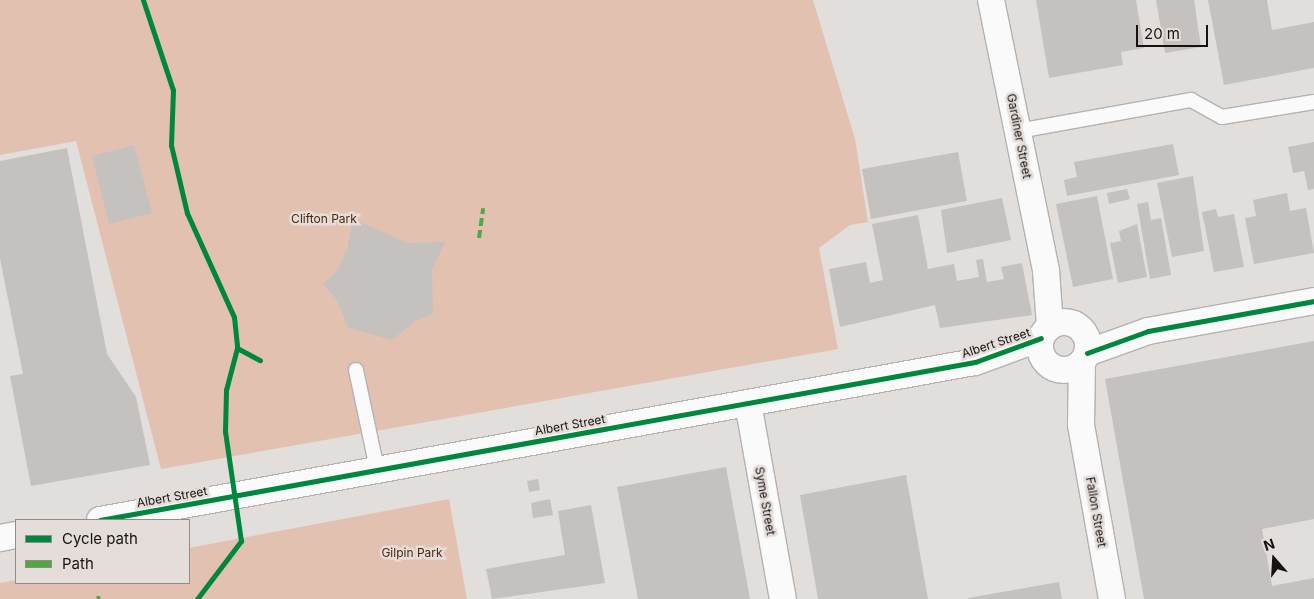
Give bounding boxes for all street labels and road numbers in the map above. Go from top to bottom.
street label: Gardiner Street [1004,92,1034,180]
street label: Albert Street [960,325,1032,361]
street label: Albert Street [534,412,606,438]
street label: Syme Street [752,466,778,536]
street label: Fallon Street [1083,476,1109,548]
street label: Albert Street [136,484,208,510]

